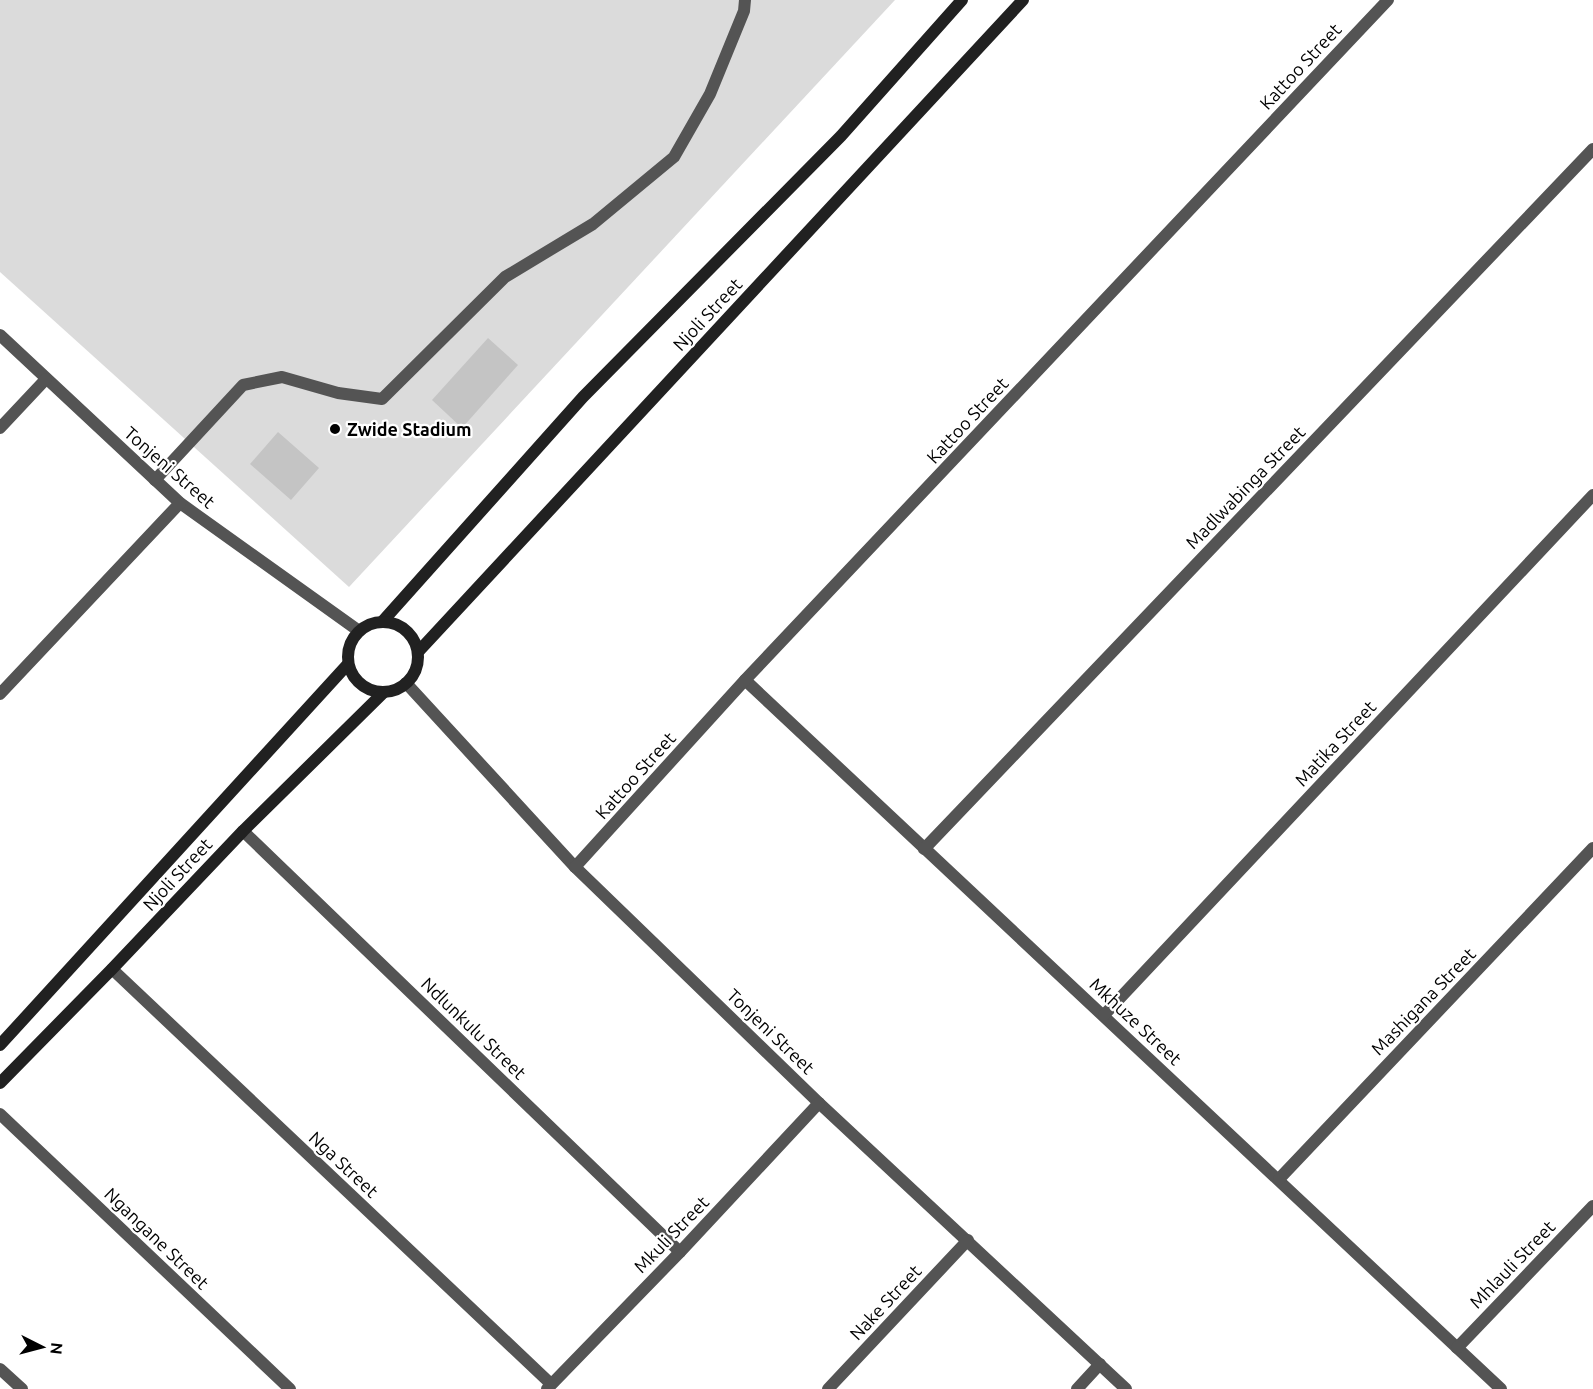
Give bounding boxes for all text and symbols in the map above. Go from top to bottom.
street label: Kattoo Street [1255,19,1345,113]
street label: Njoli Street [669,274,745,354]
street label: Kattoo Street [922,373,1012,467]
place label: Zwide Stadium [347,419,472,439]
street label: Tonjeni Street [121,422,219,512]
marker: Zwide Stadium [328,422,342,436]
street label: Madlwabinga Street [1181,422,1309,552]
street label: Matika Street [1291,696,1379,790]
street label: Kattoo Street [591,728,679,822]
street label: Njoli Street [139,834,215,914]
street label: Mashigana Street [1367,943,1479,1059]
street label: Ndlunkulu Street [418,973,530,1083]
street label: Mkhuze Street [1086,974,1186,1068]
street label: Tonjeni Street [723,984,819,1078]
street label: Nga Street [305,1127,383,1201]
street label: Ngangane Street [101,1183,213,1293]
street label: Mkuli Street [630,1192,712,1276]
street label: Mhlauli Street [1465,1216,1559,1312]
street label: Nake Street [845,1260,925,1344]
north arrow [12,1317,72,1377]
text: N [47,1342,66,1355]

